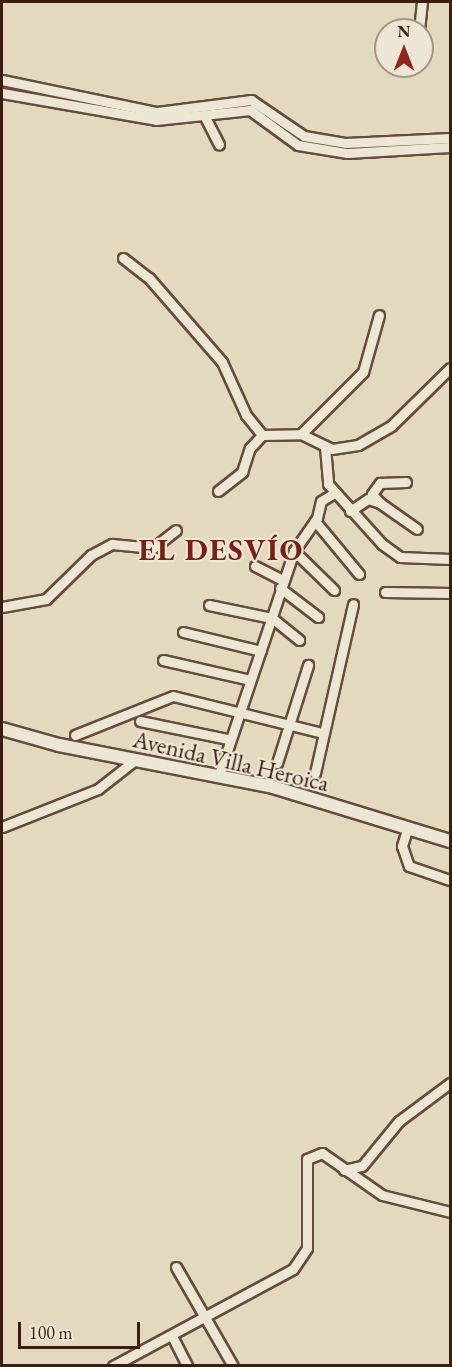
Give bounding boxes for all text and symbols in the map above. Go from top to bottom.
north arrow [374,18,434,78]
text: N [398,21,410,42]
district label: EL DESVÍO [138,532,304,568]
street label: Avenida Villa Heroica [130,724,332,798]
scale bar [21,1310,142,1348]
text: 100 m [29,1321,73,1344]

